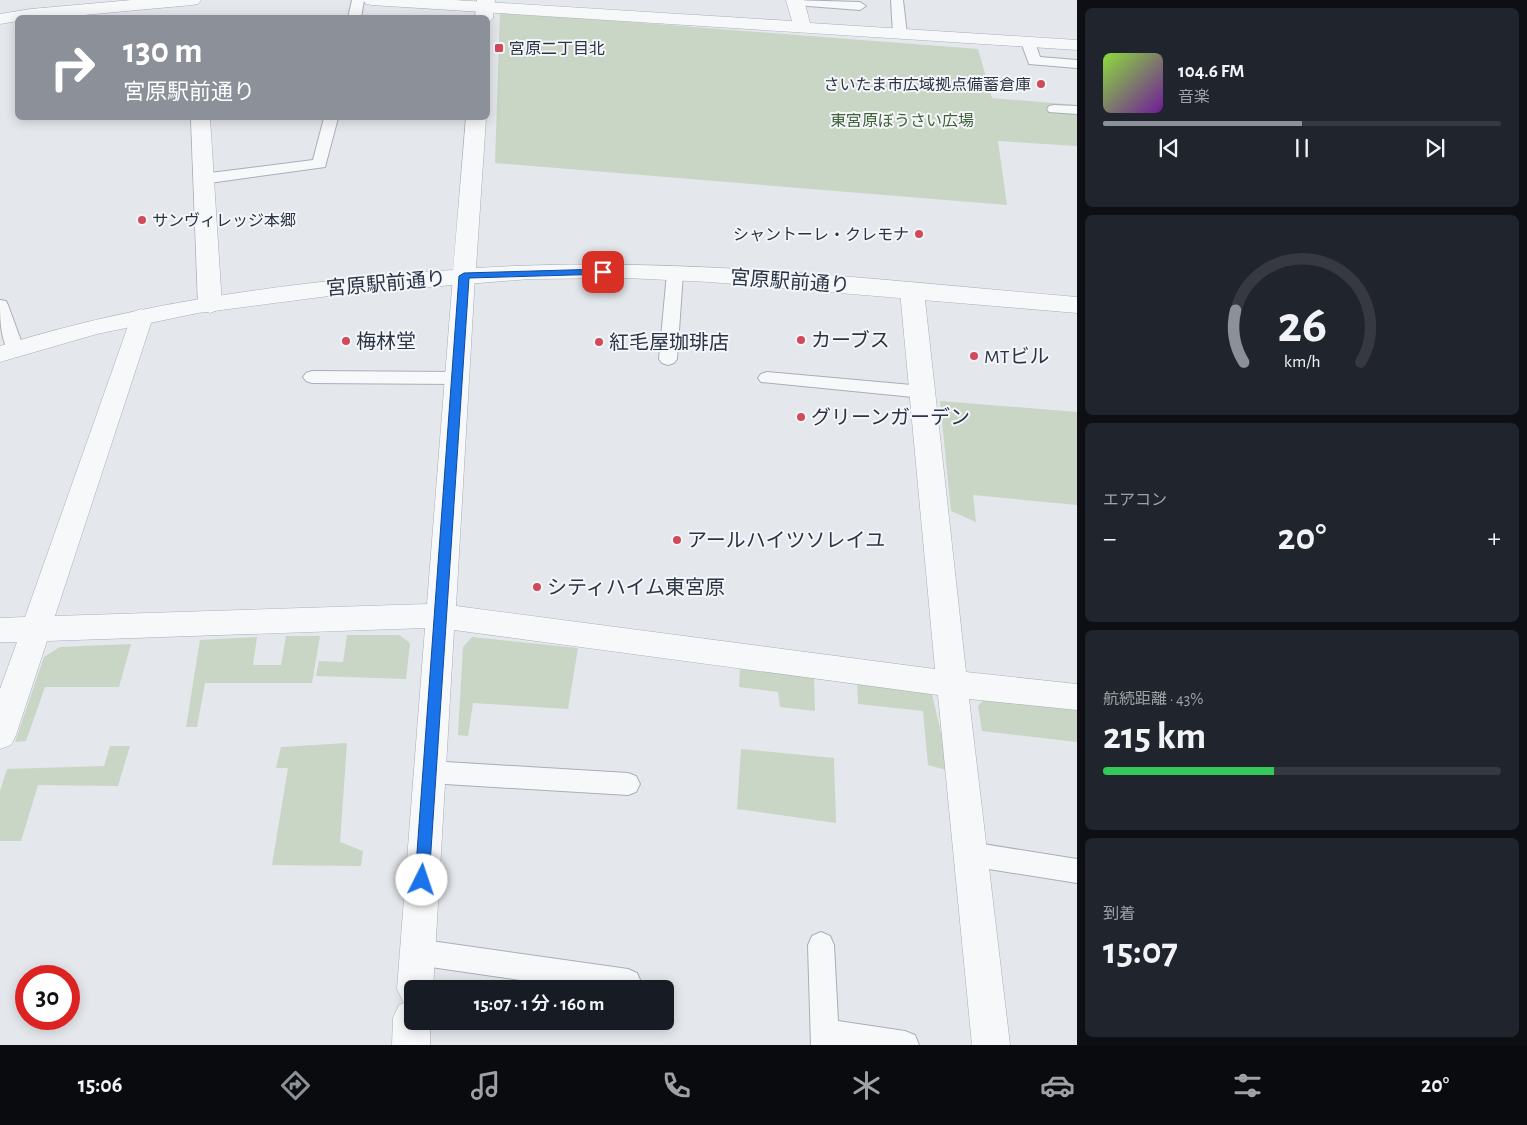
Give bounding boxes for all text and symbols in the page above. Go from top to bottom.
text: 130 m [123,34,202,69]
icon: right [40,35,105,100]
place label: 宮原二丁目北 [509,40,605,57]
marker: 宮原二丁目北 [493,42,505,54]
text: 104.6 FM [1178,62,1244,81]
place label: さいたま市広域拠点備蓄倉庫 [823,76,1031,93]
marker: さいたま市広域拠点備蓄倉庫 [1035,78,1047,90]
text: 宮原駅前通り [123,81,255,103]
text: 音楽 [1178,89,1210,105]
park label: 東宮原ぼうさい広場 [830,112,974,129]
icon: previous [1155,134,1183,162]
icon: pause [1288,134,1316,162]
icon: next [1421,134,1449,162]
place label: サンヴィレッジ本郷 [152,212,296,229]
marker: サンヴィレッジ本郷 [136,214,148,226]
place label: シャントーレ・クレモナ [733,227,909,243]
marker: シャントーレ・クレモナ [913,228,925,240]
pin [582,251,624,293]
icon: arrive [589,258,617,286]
street label: 宮原駅前通り [729,267,851,296]
street label: 宮原駅前通り [325,268,447,299]
text: 26 [1277,299,1327,351]
place label: カーブス [811,329,890,351]
place label: 梅林堂 [356,331,416,352]
place label: 紅毛屋珈琲店 [609,332,729,353]
marker: カーブス [795,334,807,346]
marker: 梅林堂 [340,335,352,347]
marker: 紅毛屋珈琲店 [593,336,605,348]
place label: MTビル [984,346,1050,367]
marker: MTビル [968,350,980,362]
text: km/h [1284,353,1320,371]
place label: グリーンガーデン [811,406,970,428]
marker: グリーンガーデン [795,411,807,423]
text: エアコン [1103,492,1167,508]
text: 20° [1278,519,1326,557]
text: − [1103,525,1116,553]
text: + [1488,525,1501,553]
place label: アールハイツソレイユ [687,531,885,551]
marker: アールハイツソレイユ [671,534,683,546]
place label: シティハイム東宮原 [547,577,725,598]
marker: シティハイム東宮原 [531,581,543,593]
text: 航続距離 · 43% [1103,691,1203,707]
text: 215 km [1103,718,1206,756]
position arrow [395,853,447,905]
text: 到着 [1103,906,1135,922]
text: 15:07 [1103,933,1178,971]
speed limit sign: 30 [15,965,80,1030]
text: 15:07 · 1 分 · 160 m [474,995,604,1014]
icon: directions [278,1068,313,1103]
icon: music [468,1068,503,1103]
icon: phone [659,1068,694,1103]
icon: climate [849,1068,884,1103]
icon: car [1040,1068,1075,1103]
icon: filters [1230,1068,1265,1103]
text: 15:06 [78,1074,122,1096]
text: 20° [1421,1074,1449,1096]

